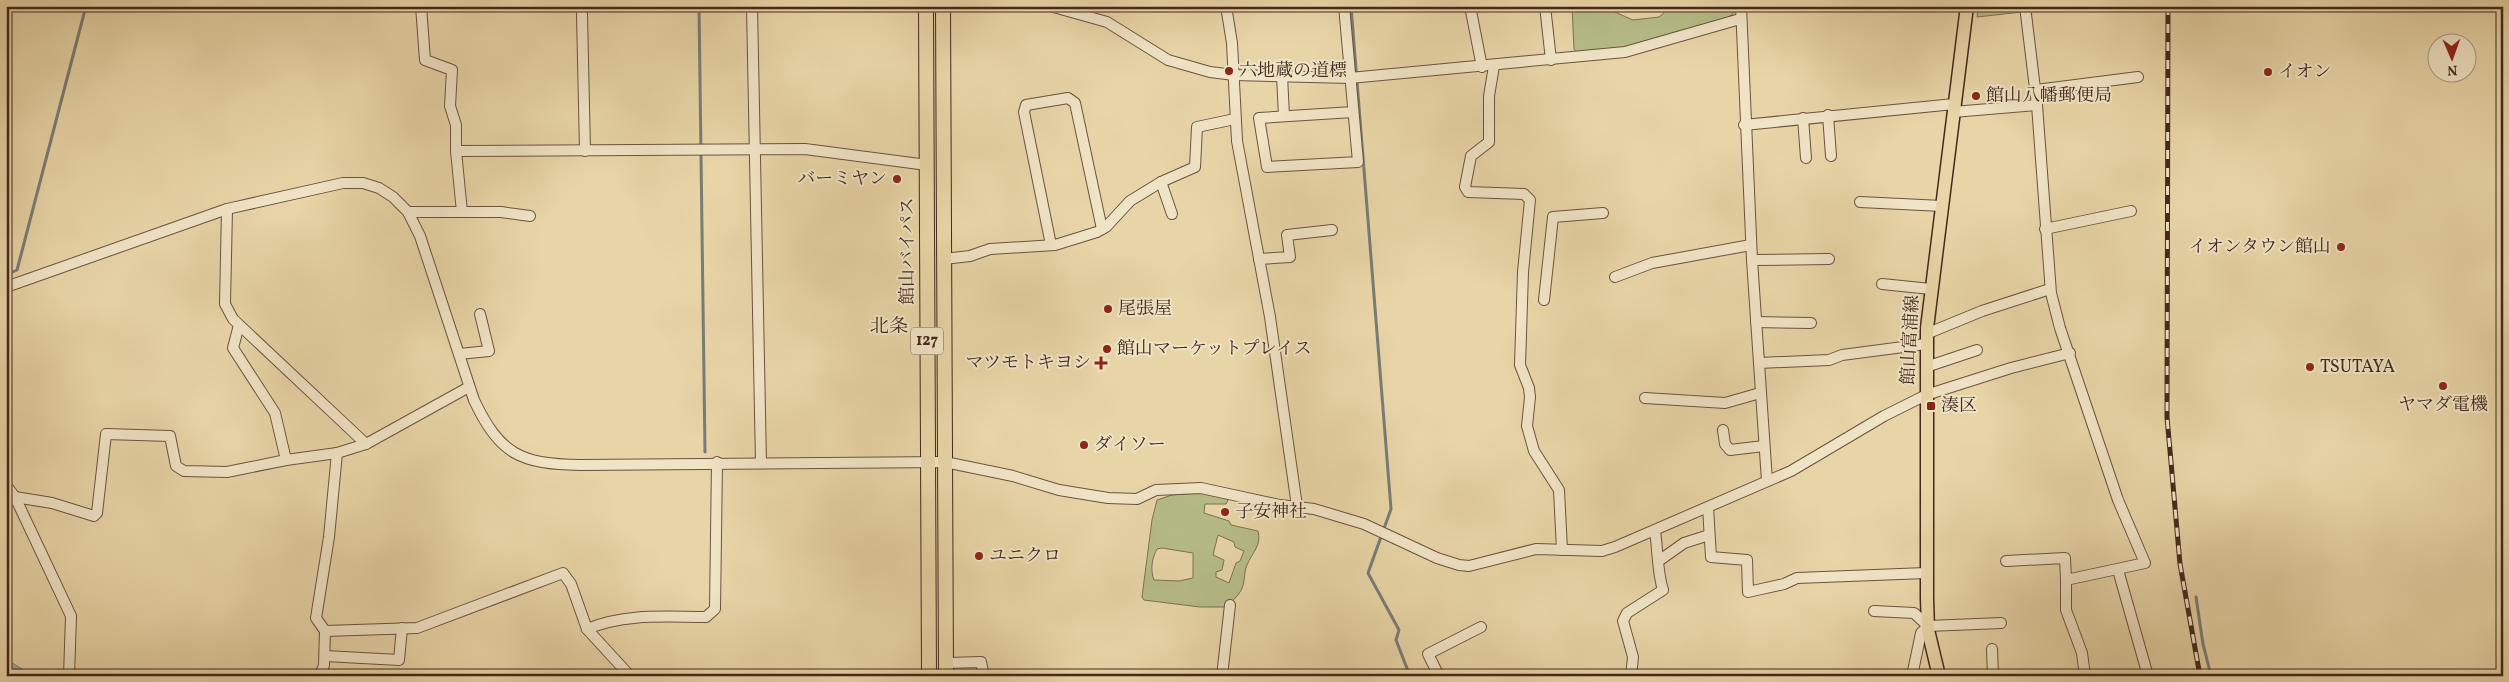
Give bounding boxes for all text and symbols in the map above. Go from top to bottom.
north arrow [2426,32,2476,82]
place label: 六地蔵の道標 [1239,59,1347,84]
place label: イオン [2278,60,2331,85]
text: N [2447,60,2458,79]
marker: 六地蔵の道標 [1223,65,1235,77]
marker: イオン [2262,66,2274,78]
place label: 館山八幡郵便局 [1986,84,2112,109]
marker: 館山八幡郵便局 [1970,90,1982,102]
place label: バーミヤン [797,167,887,192]
marker: バーミヤン [891,173,903,185]
street label: 館山バイパス [896,197,921,305]
place label: イオンタウン館山 [2188,235,2331,260]
marker: イオンタウン館山 [2335,241,2347,253]
street label: 館山富浦線 [1896,294,1926,386]
place label: 尾張屋 [1118,297,1172,322]
marker: 尾張屋 [1102,303,1114,315]
district label: 北条 [870,314,908,340]
road number: 127 [911,328,943,354]
place label: 館山マーケットプレイス [1117,337,1312,362]
marker: 館山マーケットプレイス [1101,343,1113,355]
place label: マツモトキヨシ [966,351,1091,376]
place label: TSUTAYA [2320,355,2395,380]
marker: マツモトキヨシ [1095,357,1107,369]
marker: TSUTAYA [2304,361,2316,373]
marker: ヤマダ電機 [2437,380,2449,392]
place label: ヤマダ電機 [2398,393,2488,418]
place label: 湊区 [1941,394,1977,419]
marker: 湊区 [1925,400,1937,412]
place label: ダイソー [1094,433,1166,458]
marker: ダイソー [1078,439,1090,451]
place label: 子安神社 [1235,500,1307,525]
marker: 子安神社 [1219,506,1231,518]
place label: ユニクロ [989,544,1061,569]
marker: ユニクロ [973,550,985,562]

